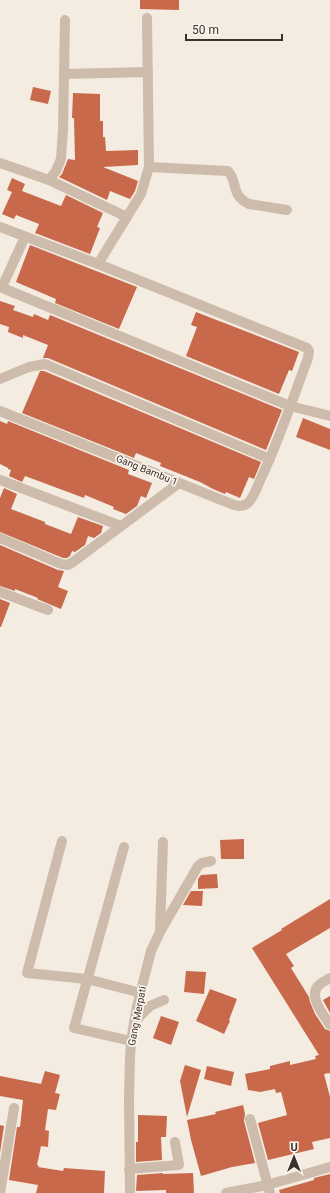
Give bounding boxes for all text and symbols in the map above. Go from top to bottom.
scale bar [186,16,282,42]
text: 50 m [192,23,219,37]
street label: Gang Bambu 1 [115,453,179,487]
street label: Gang Merpati [126,985,148,1047]
north arrow [274,1137,314,1177]
text: U [290,1141,298,1154]

